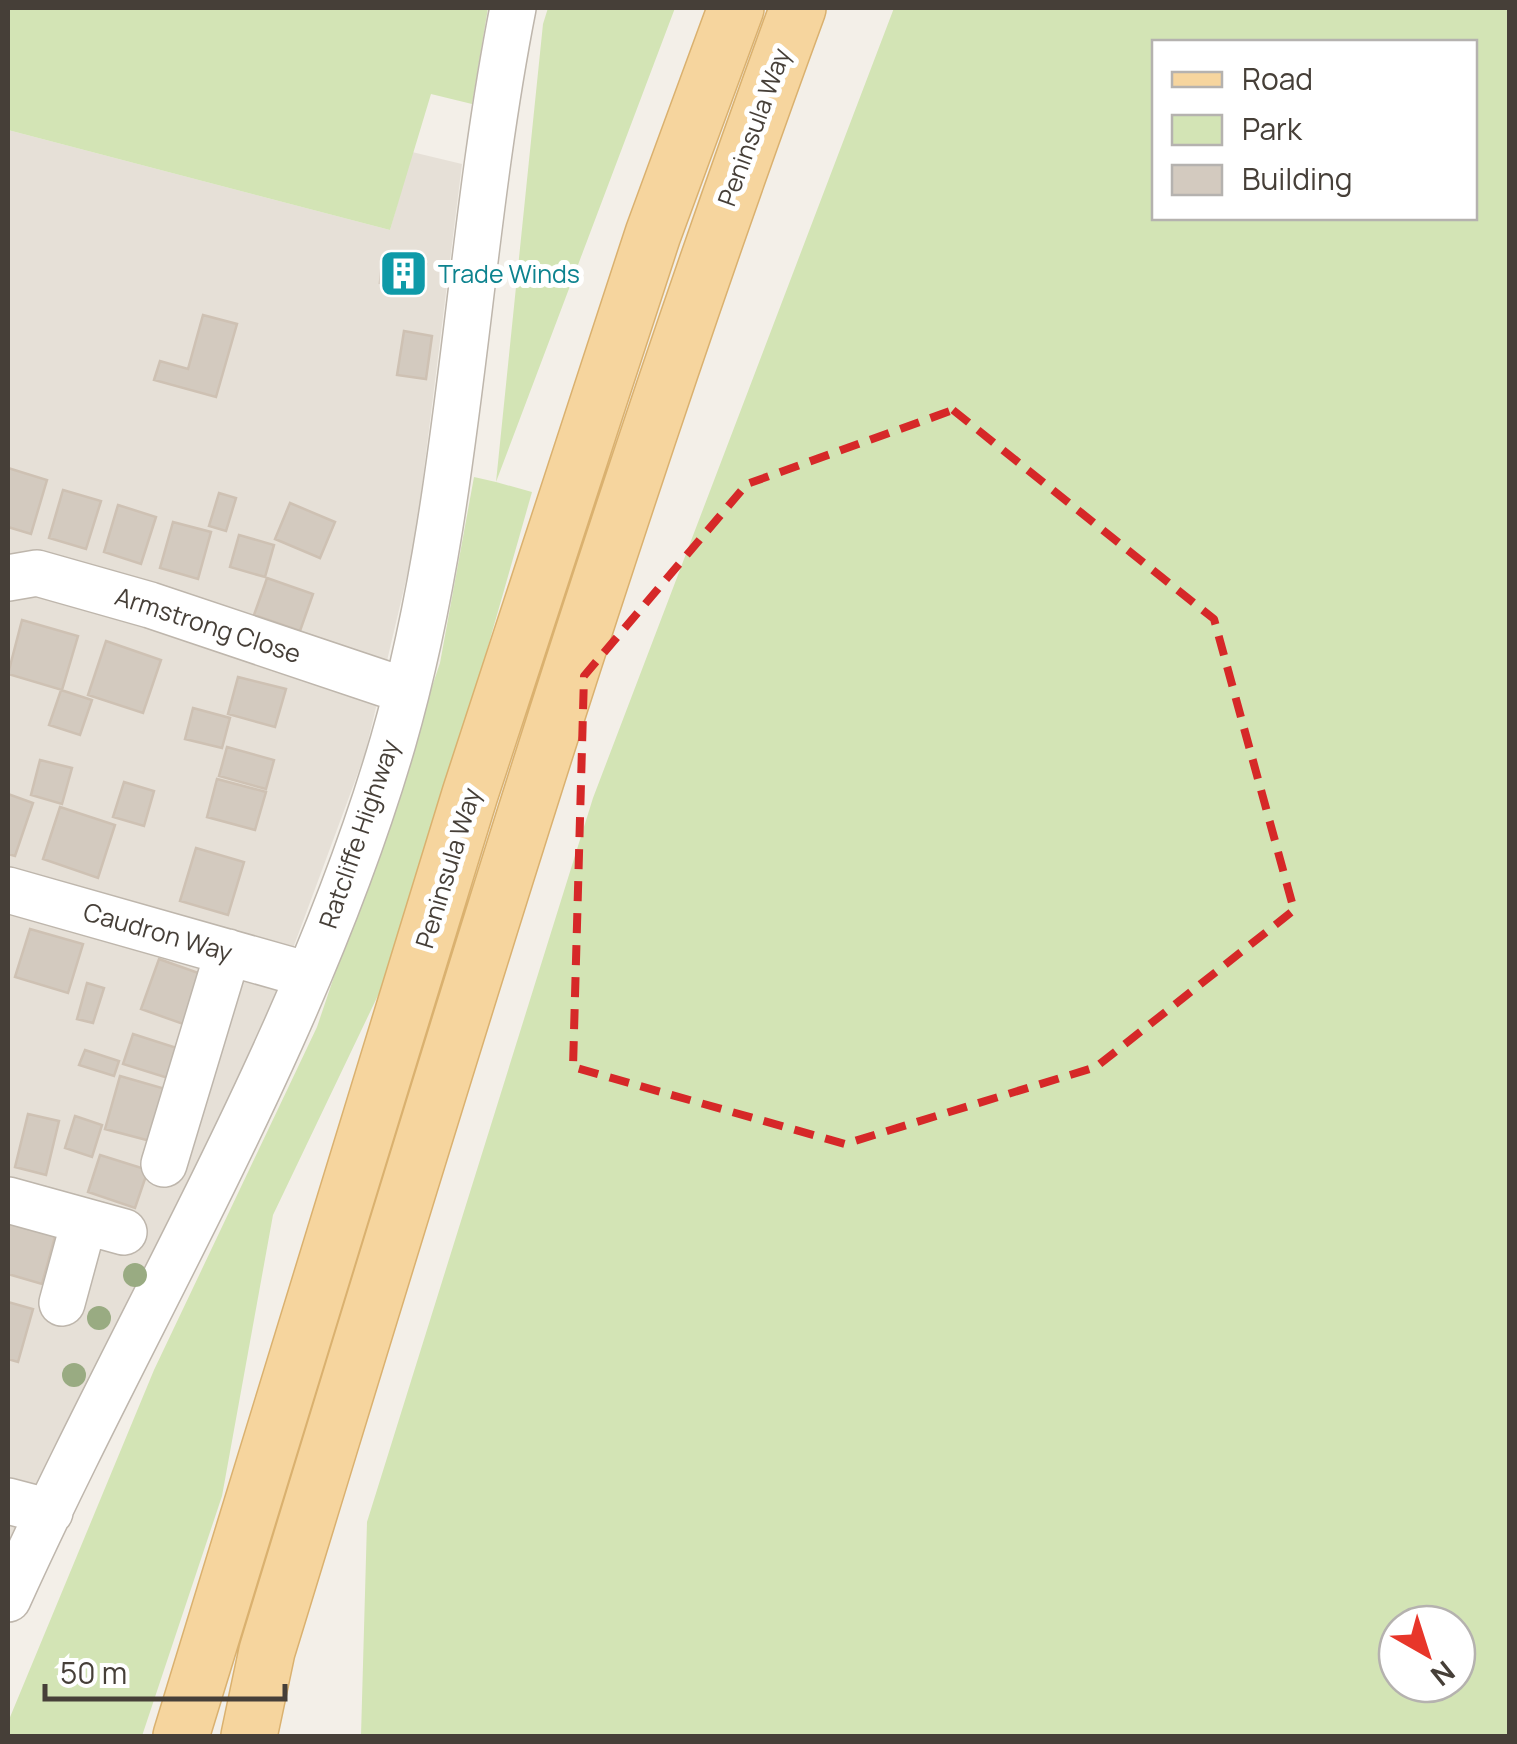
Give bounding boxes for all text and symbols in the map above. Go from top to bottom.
legend [1152,40,1477,220]
street label: Peninsula Way [709,43,798,211]
text: Road [1242,58,1313,99]
text: Park [1242,108,1303,149]
text: Building [1242,158,1353,199]
building icon: Trade Winds [377,248,429,300]
place label: Trade Winds [438,256,580,291]
street label: Armstrong Close [111,578,306,671]
street label: Ratcliffe Highway [310,735,407,933]
street label: Peninsula Way [407,783,489,952]
street label: Caudron Way [80,894,237,969]
north arrow [1377,1604,1477,1704]
scale bar [45,1639,285,1701]
text: 50 m [60,1652,127,1693]
text: N [1424,1653,1463,1695]

